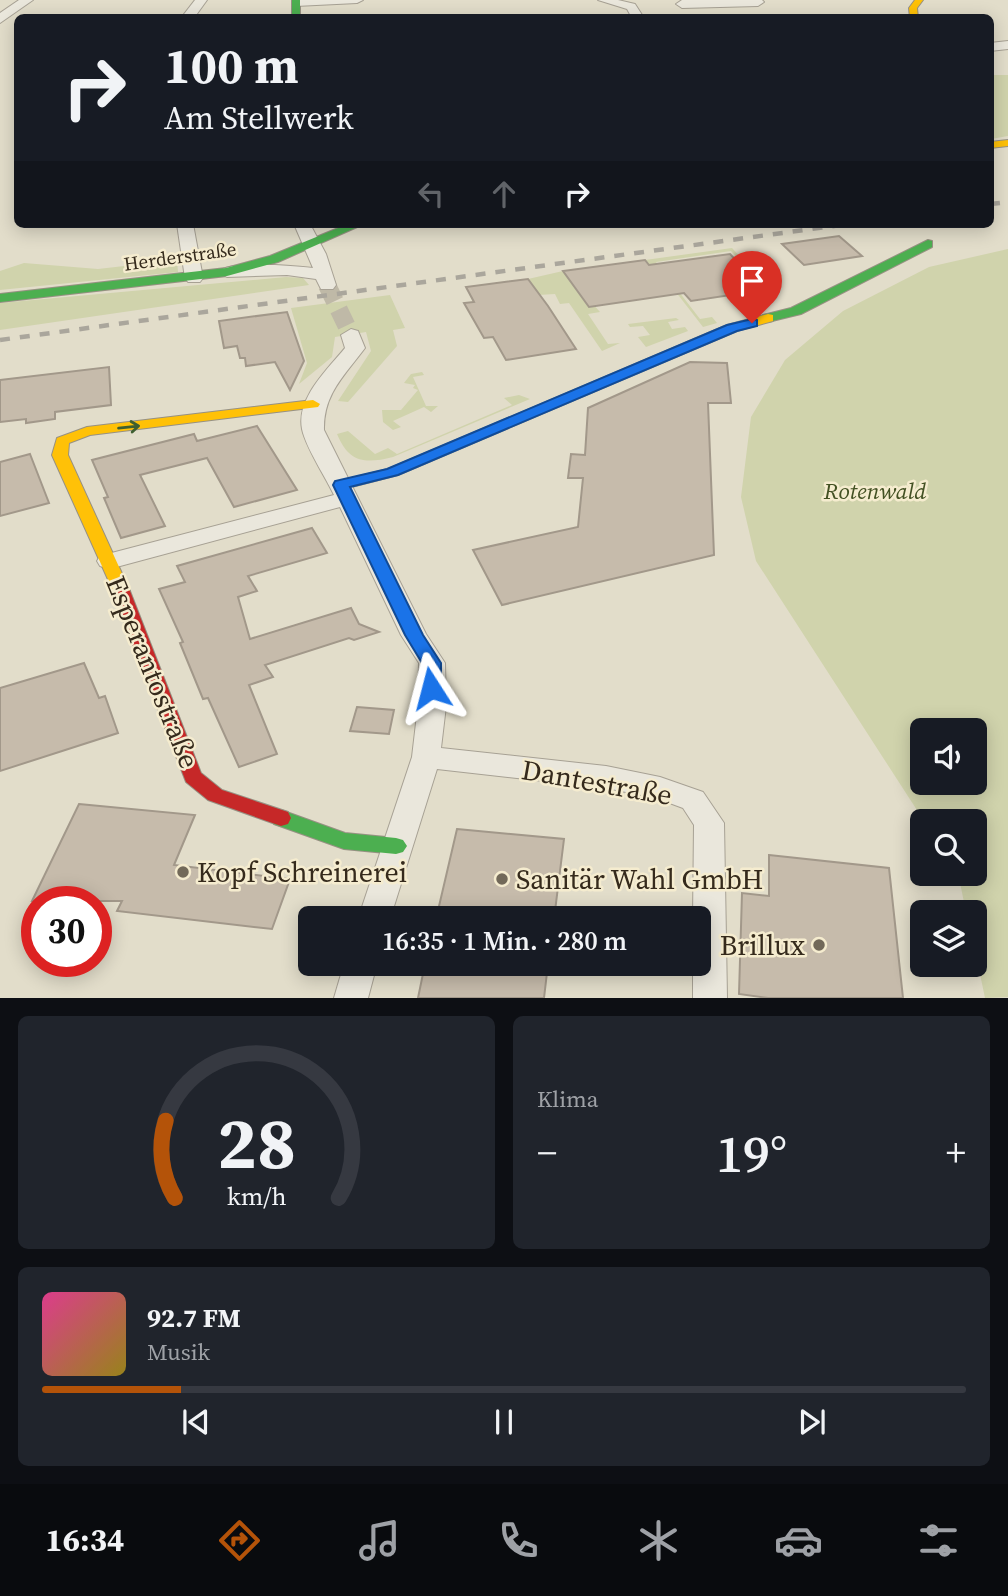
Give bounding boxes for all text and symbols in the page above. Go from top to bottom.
text: 100 m [164,32,299,99]
icon: right [49,42,140,133]
text: Am Stellwerk [164,96,354,140]
icon: left [412,175,450,213]
icon: ahead [485,175,523,213]
icon: right [558,175,596,213]
street label: Herderstraße [122,235,238,277]
pin [722,251,782,323]
icon: arrive [733,262,771,300]
one-way arrow [117,420,140,433]
park label: Rotenwald [823,475,926,507]
street label: Esperantostraße [97,570,209,774]
position arrow [394,651,468,725]
map controls [910,718,987,977]
button: sound [910,718,987,795]
street label: Dantestraße [519,750,675,814]
button: search [910,809,987,886]
place label: Kopf Schreinerei [197,853,407,891]
place label: Sanitär Wahl GmbH [516,860,763,898]
marker: Kopf Schreinerei [175,864,191,880]
marker: Sanitär Wahl GmbH [494,871,510,887]
speed limit sign: 30 [21,886,112,977]
button: layers [910,900,987,977]
text: 16:35 · 1 Min. · 280 m [382,923,627,959]
place label: Brillux [720,926,805,964]
marker: Brillux [811,937,827,953]
text: Klima [537,1083,598,1115]
text: 28 [217,1094,296,1193]
text: 19° [716,1118,787,1189]
text: − [537,1127,557,1179]
text: + [946,1127,966,1179]
text: km/h [227,1179,286,1213]
text: 92.7 FM [147,1300,241,1336]
text: Musik [147,1336,210,1368]
icon: previous [177,1403,215,1441]
icon: pause [485,1403,523,1441]
icon: next [793,1403,831,1441]
icon: directions [215,1516,264,1565]
icon: music [355,1516,404,1565]
icon: phone [494,1516,543,1565]
icon: climate [634,1516,683,1565]
icon: car [774,1516,823,1565]
icon: filters [914,1516,963,1565]
text: 16:34 [45,1518,124,1562]

